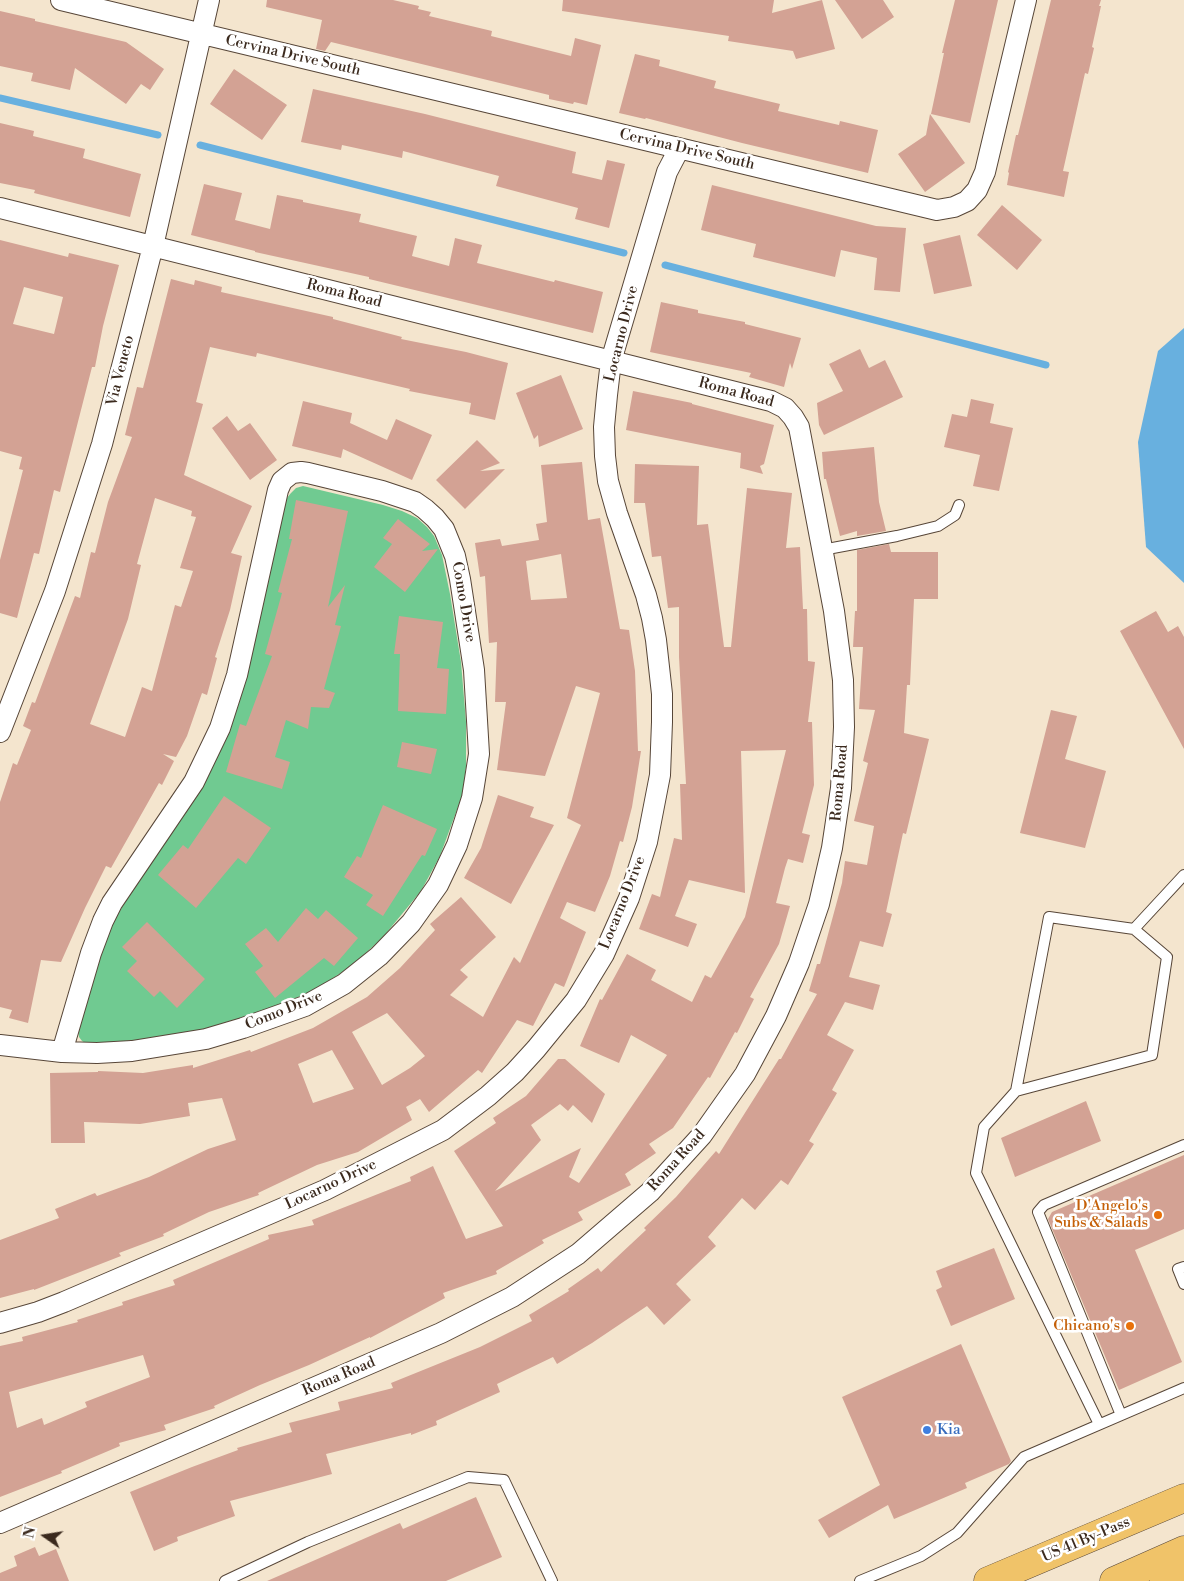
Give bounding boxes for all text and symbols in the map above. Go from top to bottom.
street label: Cervina Drive South [224,32,362,80]
street label: Cervina Drive South [618,126,756,174]
street label: Roma Road [304,276,384,312]
street label: Locarno Drive [601,284,643,384]
street label: Via Veneto [103,334,139,408]
street label: Roma Road [696,374,776,412]
street label: Como Drive [447,560,479,644]
street label: Roma Road [828,744,852,822]
street label: Locarno Drive [596,854,650,952]
street label: Como Drive [243,987,325,1035]
street label: Roma Road [644,1126,710,1196]
street label: Locarno Drive [282,1156,380,1214]
place label: D'Angelo's Subs & Salads [1054,1197,1148,1232]
marker: D'Angelo's Subs & Salads [1152,1209,1164,1221]
place label: Chicano's [1053,1317,1120,1335]
marker: Chicano's [1124,1320,1136,1332]
street label: Roma Road [300,1354,378,1400]
place label: Kia [937,1421,960,1439]
marker: Kia [921,1424,933,1436]
north arrow [20,1511,70,1561]
street label: US 41 By-Pass [1039,1513,1133,1567]
text: N [20,1525,40,1540]

